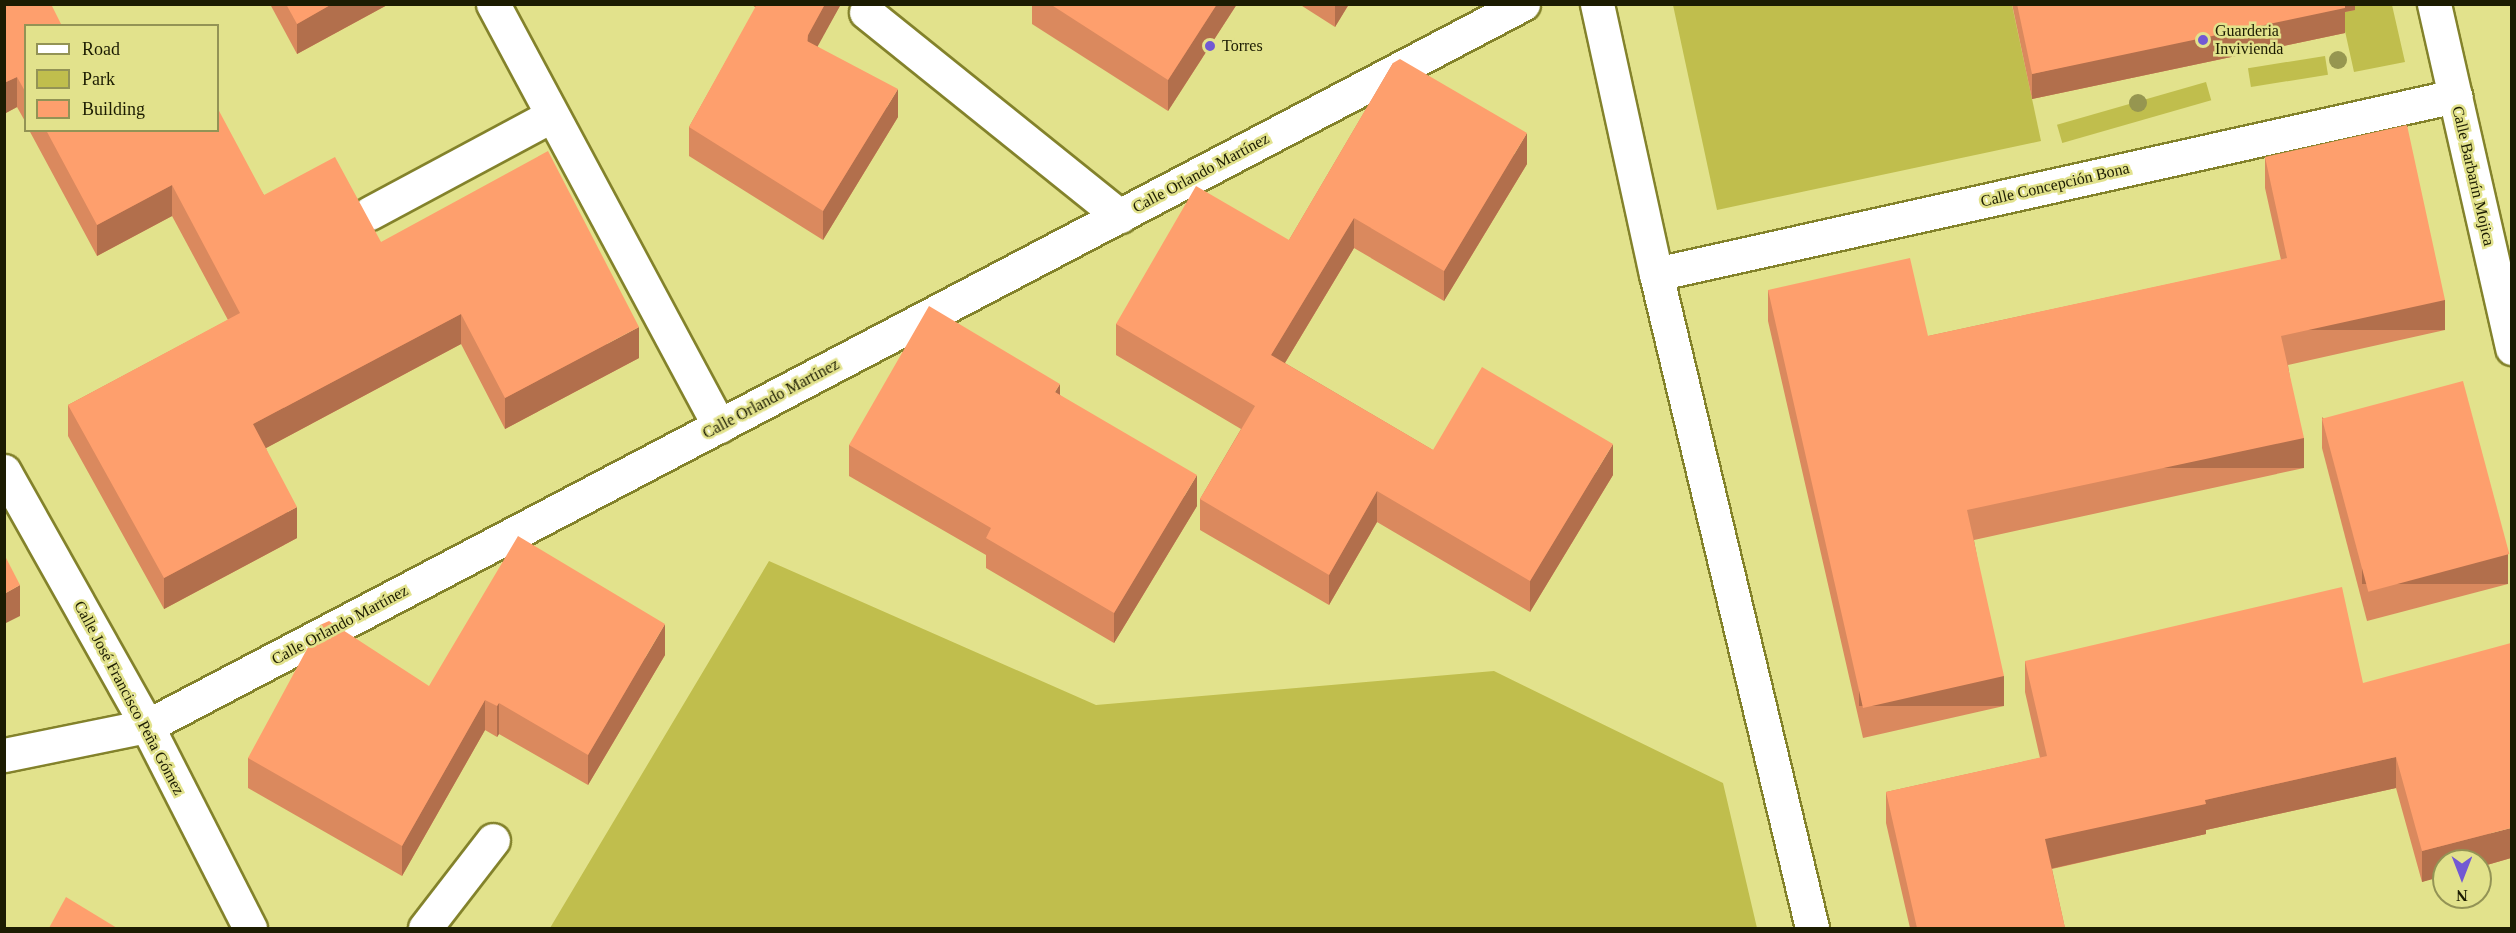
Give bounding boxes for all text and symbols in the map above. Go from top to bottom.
place label: Guarderia Invivienda [2215,21,2283,59]
legend [24,24,219,132]
marker: Guarderia Invivienda [2196,33,2210,47]
place label: Torres [1222,36,1263,56]
text: Road [82,39,120,59]
marker: Torres [1203,39,1217,53]
text: Park [82,69,115,89]
text: Building [82,99,145,119]
street label: Calle Barbarín Mojica [2448,104,2498,248]
street label: Calle Orlando Martínez [1129,129,1273,217]
street label: Calle Concepción Bona [1979,159,2131,211]
street label: Calle Orlando Martínez [699,355,843,443]
street label: Calle Orlando Martínez [268,581,412,669]
street label: Calle José Francisco Peña Gómez [70,598,188,798]
north arrow [2432,849,2492,909]
text: N [2456,887,2468,904]

